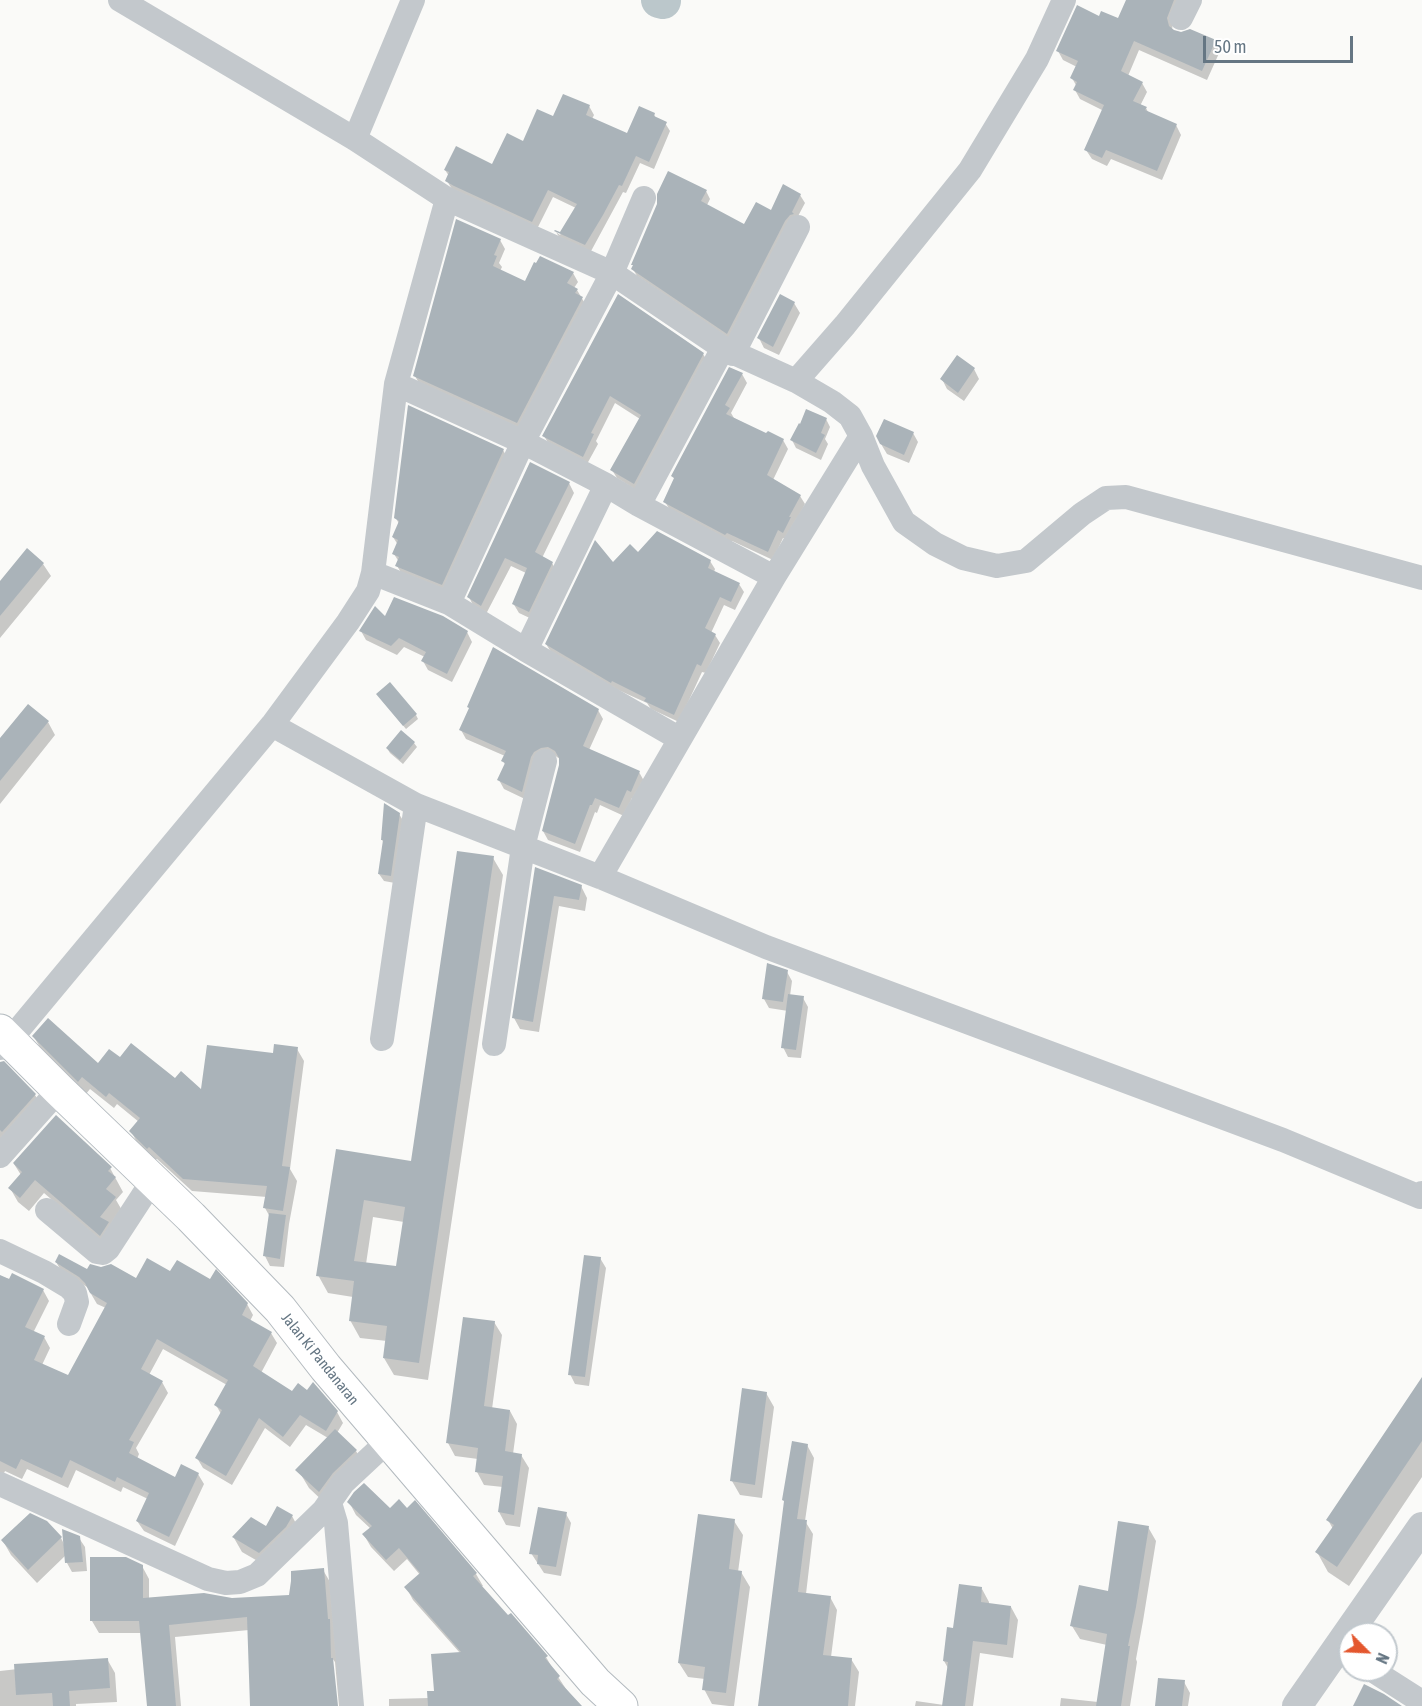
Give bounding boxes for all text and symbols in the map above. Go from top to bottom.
scale bar [1206,24,1356,62]
text: 50 m [1214,36,1246,57]
street label: Jalan Ki Pandanaran [277,1309,363,1409]
north arrow [1338,1622,1398,1682]
text: N [1372,1651,1393,1666]

